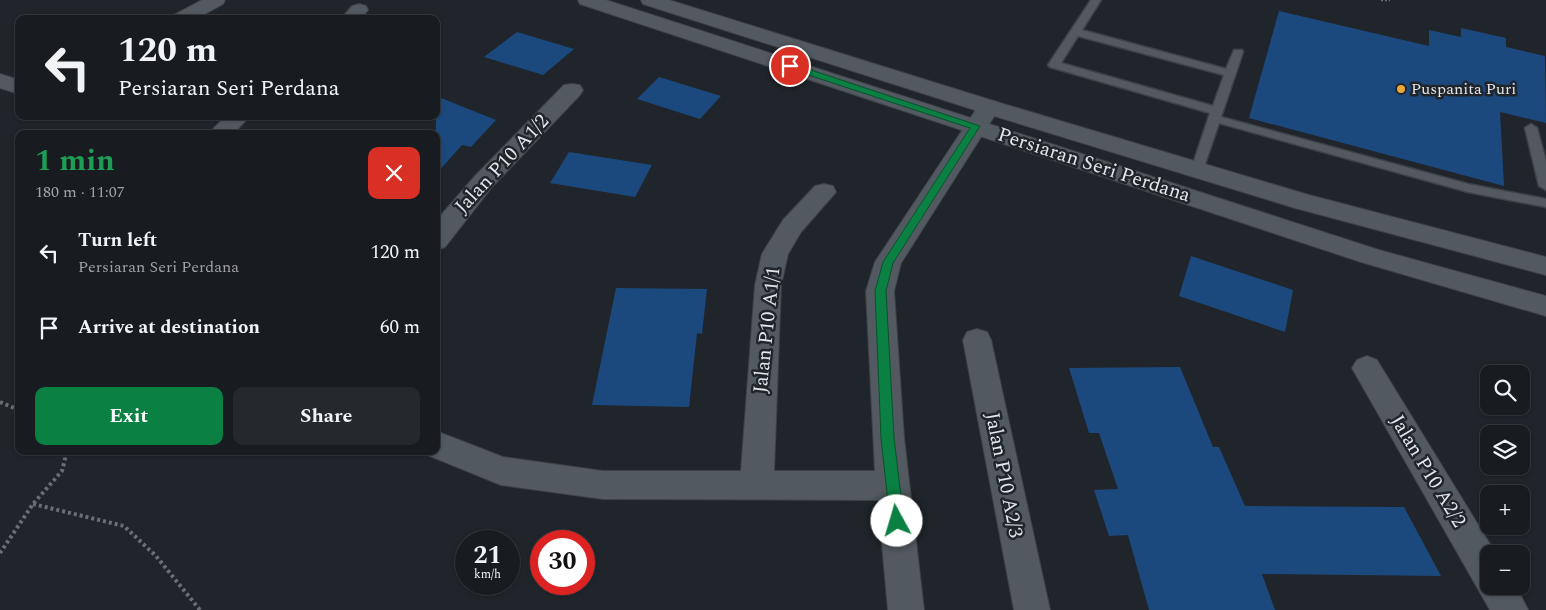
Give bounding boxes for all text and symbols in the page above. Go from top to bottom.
text: 120 m [118,24,217,77]
icon: left [35,35,100,100]
pin [769,45,811,87]
icon: arrive [776,52,804,80]
text: Persiaran Seri Perdana [118,72,340,105]
place label: Puspanita Puri [1411,77,1516,101]
marker: Puspanita Puri [1395,83,1407,95]
street label: Jalan P10 A1/2 [448,107,556,221]
street label: Persiaran Seri Perdana [994,120,1195,210]
text: 1 min [35,138,115,184]
button: close [368,147,420,199]
text: 180 m · 11:07 [35,180,125,204]
text: Turn left [78,226,157,255]
text: 120 m [370,238,420,267]
icon: left [35,239,63,267]
text: Persiaran Seri Perdana [78,255,239,279]
street label: Jalan P10 A1/1 [745,265,789,395]
text: Arrive at destination [78,313,260,342]
text: 60 m [380,313,420,342]
icon: arrive [35,314,63,342]
map controls [1480,365,1530,595]
button: search [1480,365,1530,415]
button: Exit [35,387,223,445]
button: Share [233,387,420,445]
street label: Jalan P10 A2/2 [1382,409,1474,533]
street label: Jalan P10 A2/3 [977,410,1031,540]
button: layers [1480,425,1530,475]
button: + [1480,485,1530,535]
position arrow [870,494,922,546]
speed limit sign: 30 [530,530,595,595]
text: 21 [473,537,502,575]
button: − [1480,545,1530,595]
text: km/h [474,565,501,584]

